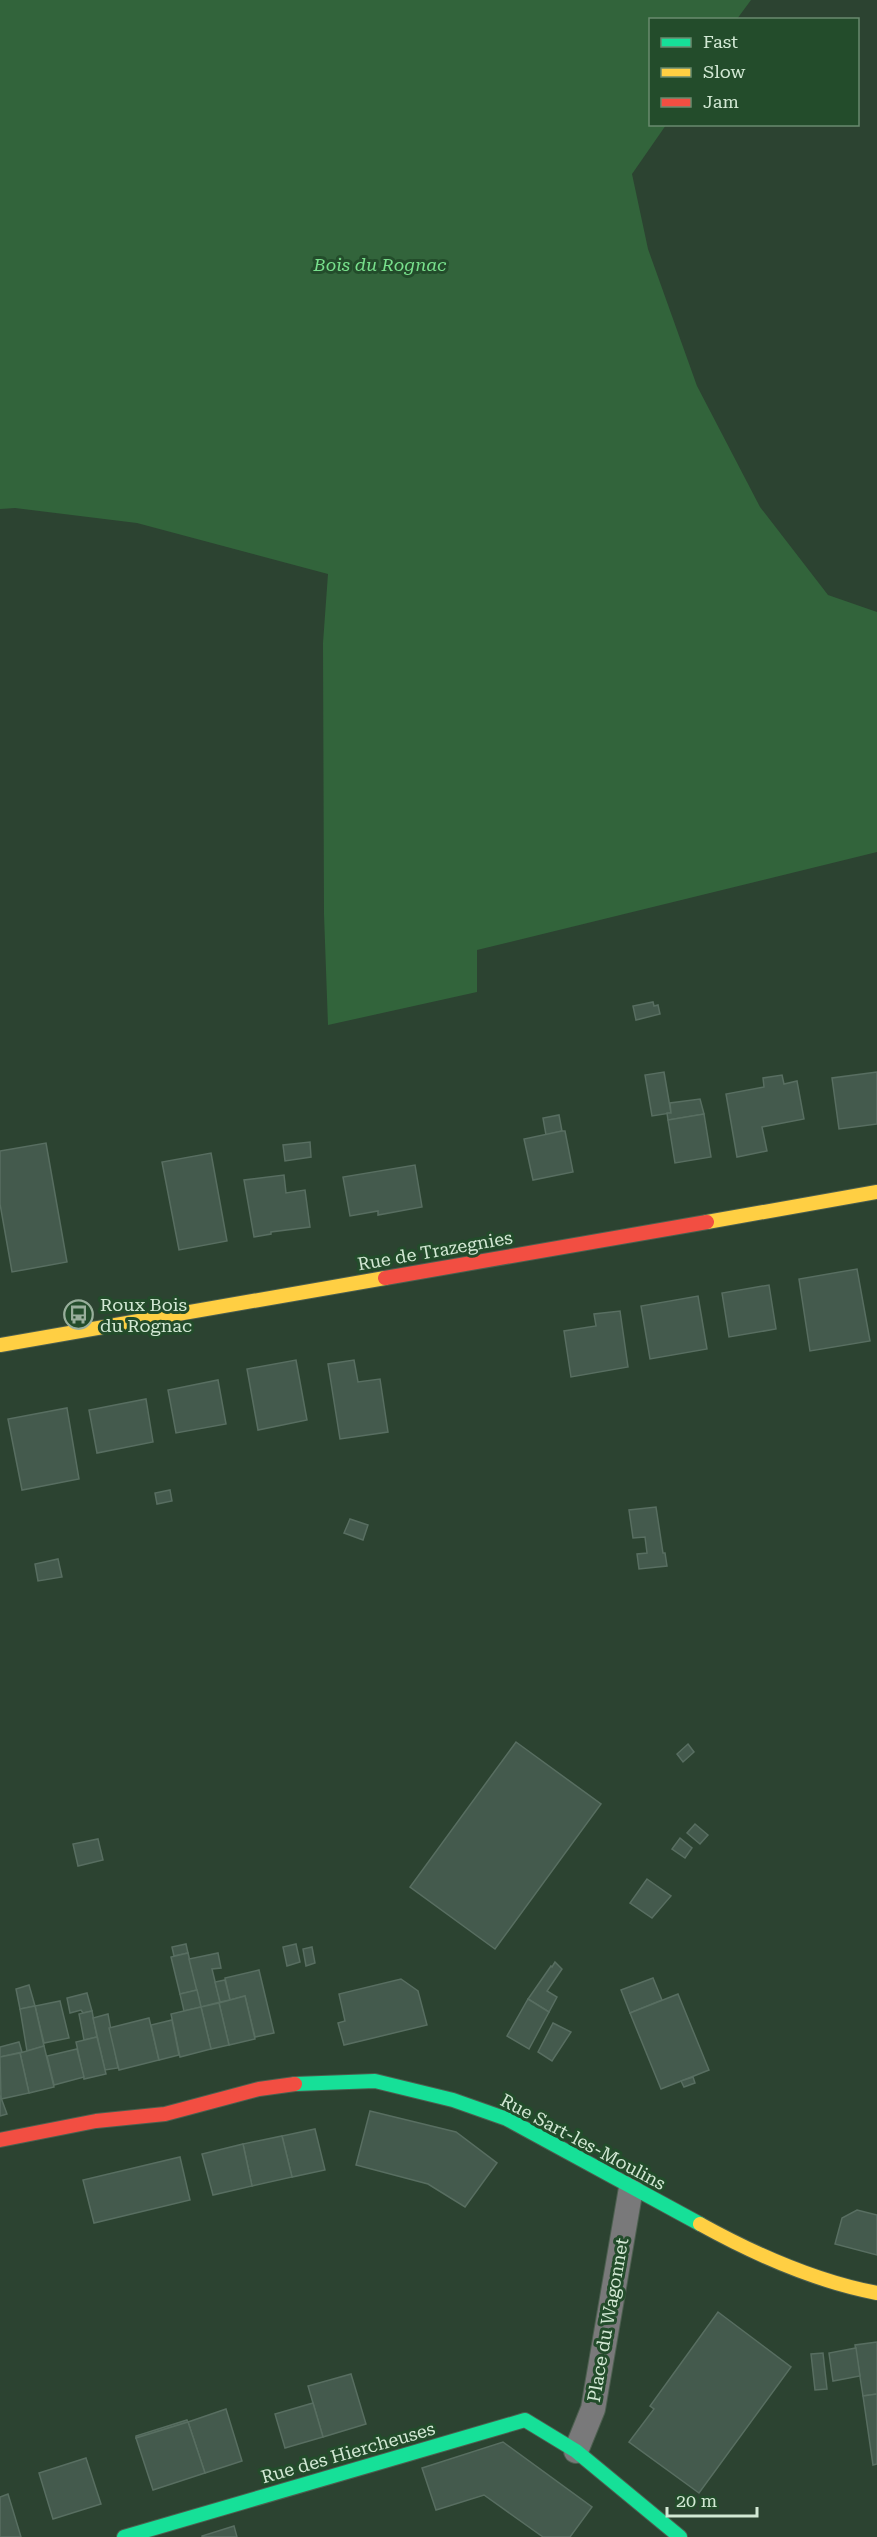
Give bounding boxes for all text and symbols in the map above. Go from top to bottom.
legend [649,18,859,126]
text: Fast [703,31,738,52]
text: Slow [703,61,745,82]
text: Jam [703,91,739,112]
park label: Bois du Rognac [313,254,447,275]
street label: Rue de Trazegnies [356,1227,514,1274]
place label: Roux Bois du Rognac [100,1294,192,1336]
bus stop icon: Roux Bois du Rognac [63,1299,95,1331]
street label: Rue Sart-les-Moulins [497,2089,669,2194]
street label: Place du Wagonnet [583,2236,632,2404]
street label: Rue des Hiercheuses [259,2418,437,2487]
scale bar [667,2480,757,2518]
text: 20 m [676,2490,717,2511]

